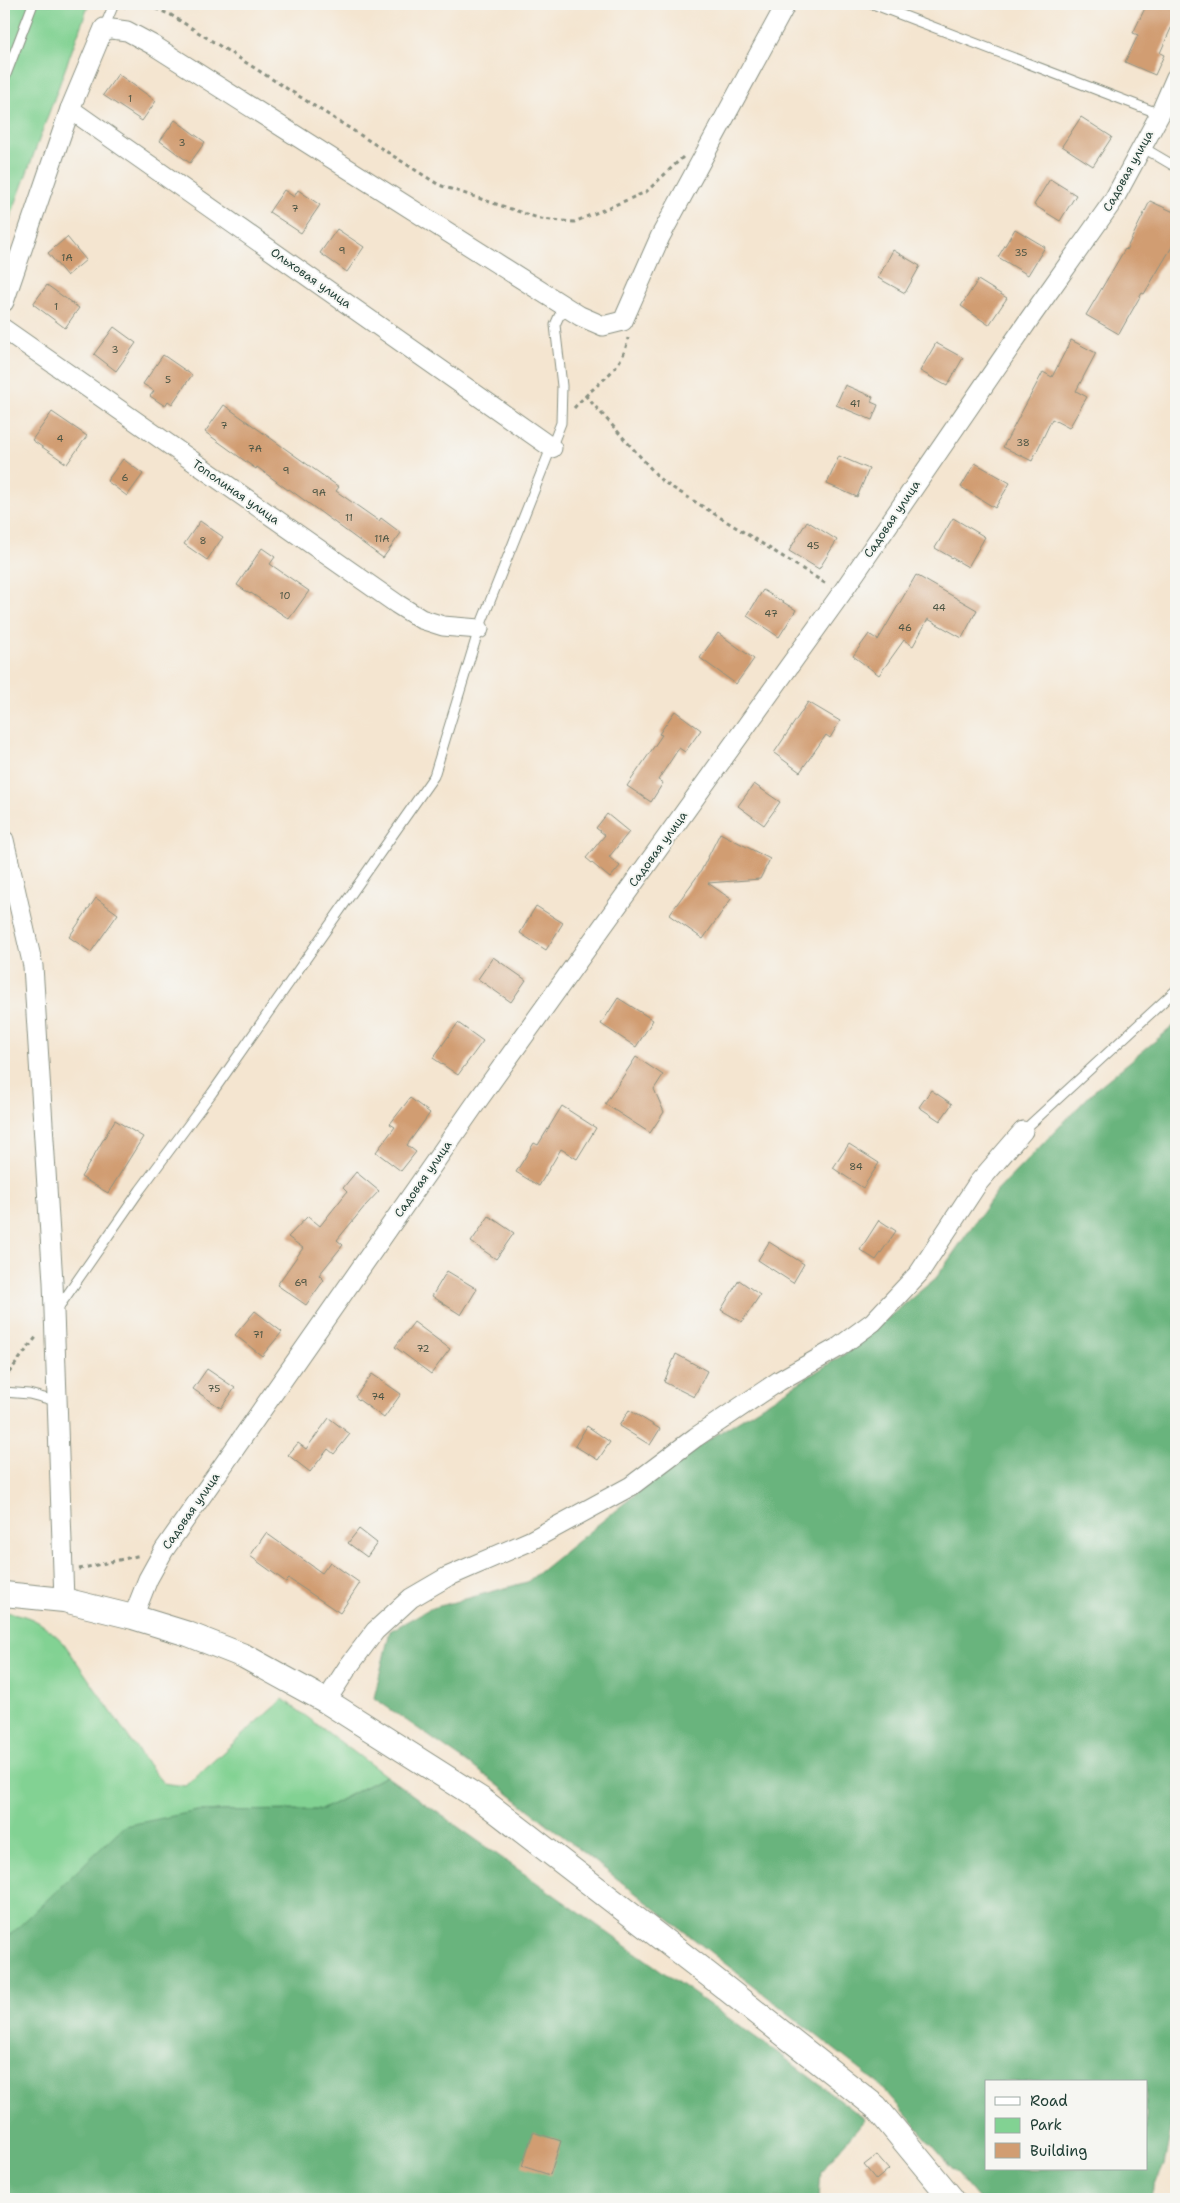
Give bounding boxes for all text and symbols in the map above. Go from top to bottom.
house number: 1 [128,92,132,105]
street label: Садовая улица [1099,127,1157,214]
house number: 3 [179,136,186,149]
house number: 7 [292,202,299,215]
street label: Ольховая улица [267,244,355,312]
house number: 9 [339,244,346,257]
house number: 35 [1015,246,1027,259]
house number: 1А [61,251,73,264]
house number: 1 [54,300,58,313]
house number: 3 [112,343,119,356]
house number: 5 [165,373,171,386]
house number: 41 [850,397,860,410]
house number: 7 [221,419,228,432]
house number: 4 [57,432,64,445]
house number: 38 [1016,436,1030,449]
house number: 7А [248,442,262,455]
street label: Тополиная улица [189,456,283,528]
house number: 9 [283,464,290,477]
house number: 6 [122,471,129,484]
street label: Садовая улица [860,477,924,561]
house number: 9А [312,486,326,499]
house number: 11 [345,511,353,524]
house number: 11А [374,532,390,545]
house number: 8 [200,534,207,547]
house number: 45 [807,539,819,552]
house number: 10 [280,589,290,602]
house number: 44 [932,601,946,614]
house number: 47 [764,607,778,620]
house number: 46 [898,621,912,634]
street label: Садовая улица [625,807,691,890]
street label: Садовая улица [391,1137,456,1221]
house number: 84 [849,1160,863,1173]
house number: 69 [294,1276,308,1289]
house number: 71 [253,1328,263,1341]
house number: 72 [416,1342,430,1355]
house number: 75 [208,1382,220,1395]
house number: 74 [371,1390,385,1403]
street label: Садовая улица [159,1469,224,1553]
legend [985,2080,1148,2170]
text: Road [1030,2091,1068,2111]
text: Park [1030,2115,1062,2135]
text: Building [1030,2141,1087,2161]

